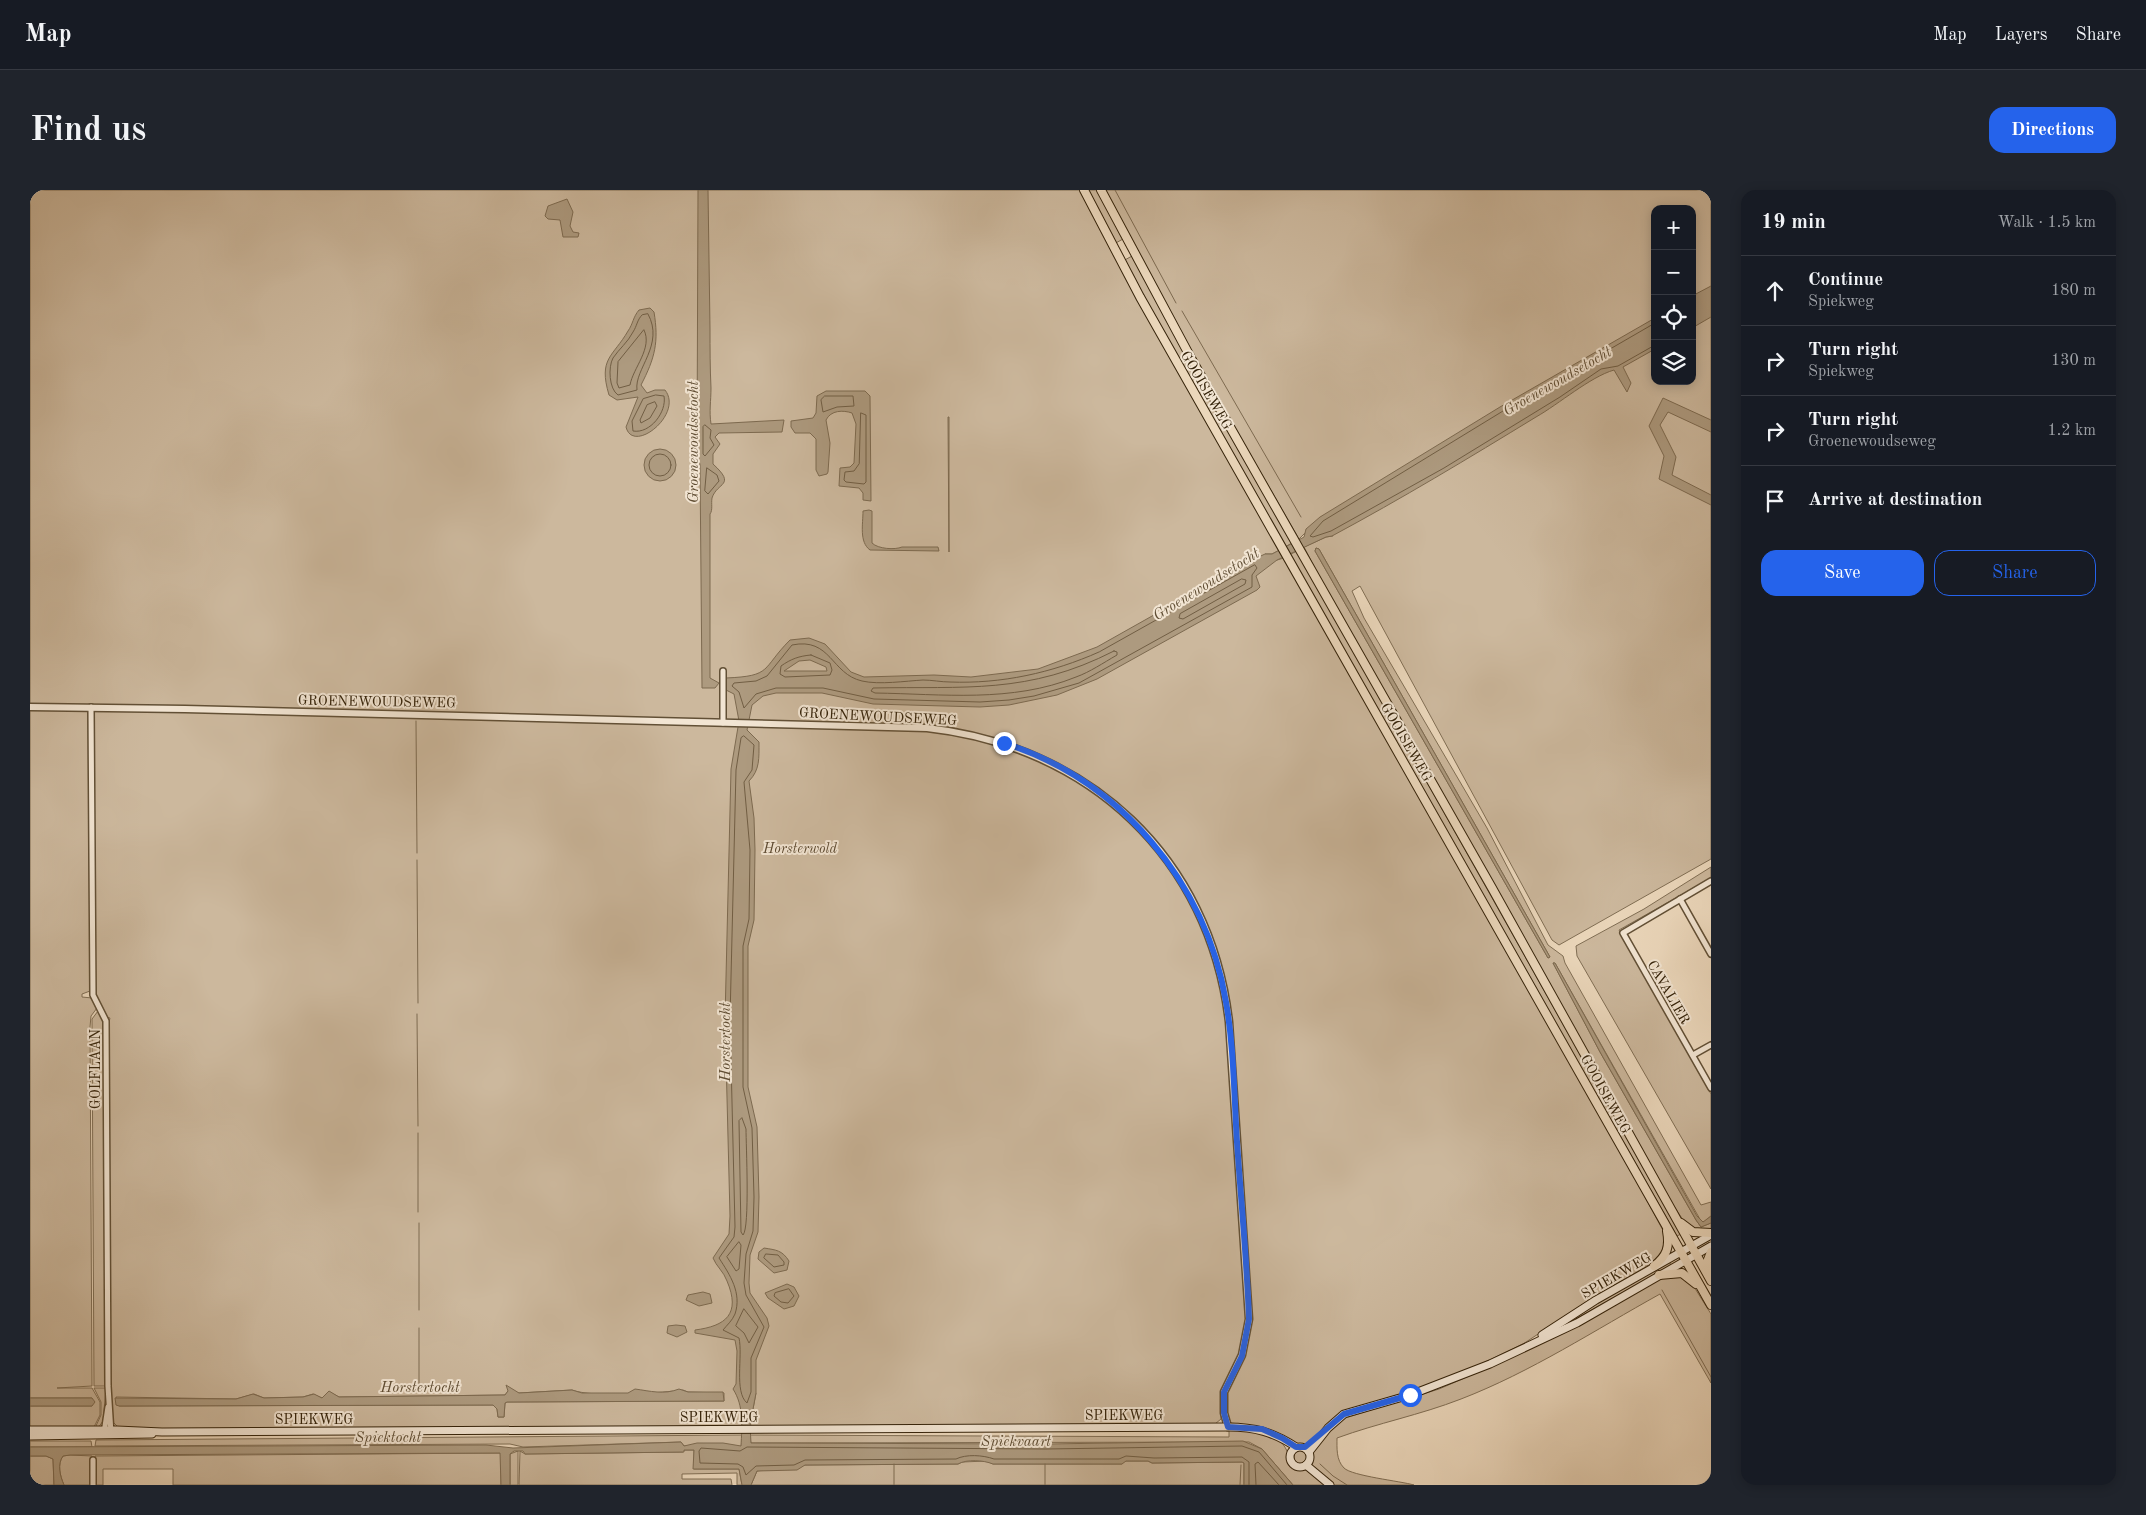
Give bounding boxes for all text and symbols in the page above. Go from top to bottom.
text: Map [25,23,72,47]
text: Map [1933,26,1967,44]
text: Layers [1995,26,2047,44]
text: Share [2075,26,2121,44]
button: Directions [1989,107,2116,153]
text: Find us [30,113,146,148]
map controls [1651,205,1696,385]
button: + [1651,205,1696,250]
text: 19 min [1761,212,1826,233]
text: Walk · 1.5 km [1998,215,2096,231]
button: − [1651,250,1696,295]
text: Continue [1808,271,1883,290]
icon: ahead [1761,277,1789,305]
text: 180 m [2051,283,2096,299]
text: Spiekweg [1808,294,1874,310]
button: locate [1651,295,1696,340]
button: layers [1651,340,1696,385]
text: Turn right [1808,341,1898,360]
water label: Groenewoudsetocht [1501,345,1615,419]
icon: right [1761,347,1789,375]
street label: GOOISEWEG [1178,349,1234,432]
text: 130 m [2051,353,2096,369]
text: Spiekweg [1808,364,1874,380]
water label: Groenewoudsetocht [687,381,702,503]
text: Turn right [1808,411,1898,430]
icon: right [1761,417,1789,445]
text: 1.2 km [2047,423,2096,439]
text: Groenewoudseweg [1808,434,1936,450]
icon: arrive [1761,487,1789,515]
text: Arrive at destination [1808,491,1982,510]
water label: Groenewoudsetocht [1151,546,1263,624]
button: Save [1761,550,1924,596]
button: Share [1934,550,2096,596]
street label: GROENEWOUDSEWEG [298,694,456,710]
street label: GOOISEWEG [1378,701,1434,784]
street label: GROENEWOUDSEWEG [799,706,957,728]
route end [993,732,1016,755]
park label: Horsterwold [762,842,837,856]
street label: CAVALIER [1644,958,1692,1027]
water label: Horstertocht [719,1002,734,1083]
street label: GOLFLAAN [89,1029,103,1109]
street label: GOOISEWEG [1578,1053,1633,1136]
street label: SPIEKWEG [1579,1250,1654,1302]
water label: Horstertocht [379,1381,460,1396]
route start [1399,1384,1422,1407]
street label: SPIEKWEG [1085,1409,1163,1423]
street label: SPIEKWEG [680,1411,758,1425]
street label: SPIEKWEG [275,1413,353,1427]
water label: Spiektocht [355,1431,421,1446]
water label: Spiekvaart [981,1435,1051,1450]

